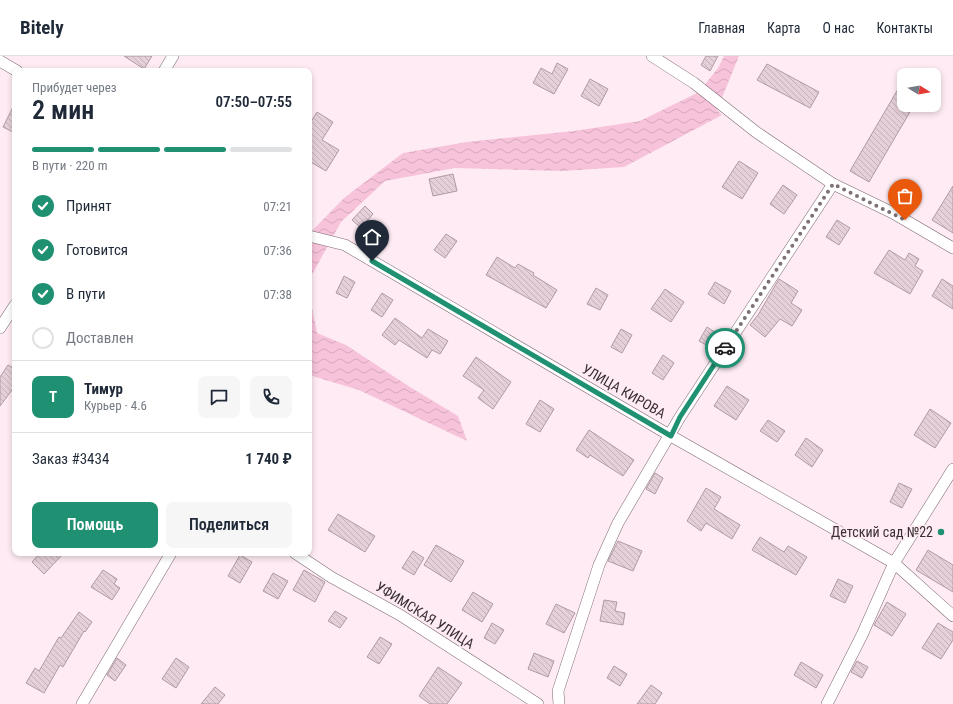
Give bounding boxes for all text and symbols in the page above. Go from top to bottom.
text: Bitely [20,16,64,39]
text: Главная [698,20,745,36]
text: Карта [767,20,800,36]
text: О нас [822,20,854,36]
text: Контакты [876,20,933,36]
north arrow [897,68,941,112]
map controls [897,68,941,112]
text: Прибудет через [32,80,117,95]
text: 07:50–07:55 [215,93,292,111]
text: 2 мин [32,95,94,125]
text: В пути · 220 m [32,158,107,173]
pin [888,179,922,220]
icon: bag [894,185,916,207]
icon: check [32,195,54,217]
text: Принят [66,197,112,215]
text: 07:21 [263,199,292,214]
pin [355,220,389,261]
icon: home [361,226,383,248]
icon: check [32,239,54,261]
text: Готовится [66,241,128,259]
text: 07:36 [263,243,292,258]
icon: check [32,283,54,305]
text: В пути [66,285,106,303]
text: 07:38 [263,287,292,302]
courier [705,328,745,368]
text: Доставлен [66,329,134,347]
icon: car [714,337,736,359]
street label: УЛИЦА КИРОВА [580,361,668,421]
button: chat [198,376,240,418]
button: phone [250,376,292,418]
text: Тимур [84,380,123,398]
text: Т [49,388,57,406]
text: Курьер · 4.6 [84,398,147,413]
text: Заказ #3434 [32,450,109,468]
text: 1 740 ₽ [245,450,292,468]
button: Помощь [32,502,158,548]
button: Поделиться [166,502,292,548]
place label: Детский сад №22 [831,524,933,540]
marker: Детский сад №22 [936,527,946,537]
street label: УФИМСКАЯ УЛИЦА [373,578,477,652]

